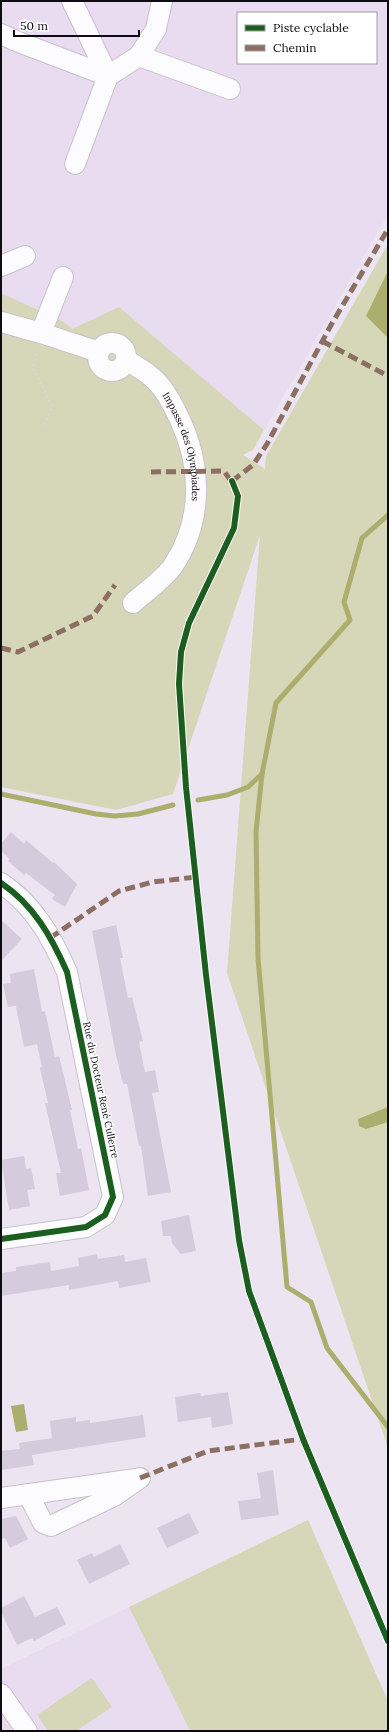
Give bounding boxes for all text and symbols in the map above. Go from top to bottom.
scale bar [14,12,139,38]
legend [237,12,377,64]
text: 50 m [20,18,48,33]
text: Piste cyclable [273,20,349,35]
text: Chemin [273,40,316,55]
street label: Impasse des Olympiades [160,389,203,502]
street label: Rue du Docteur René Cullerre [80,1021,122,1160]

